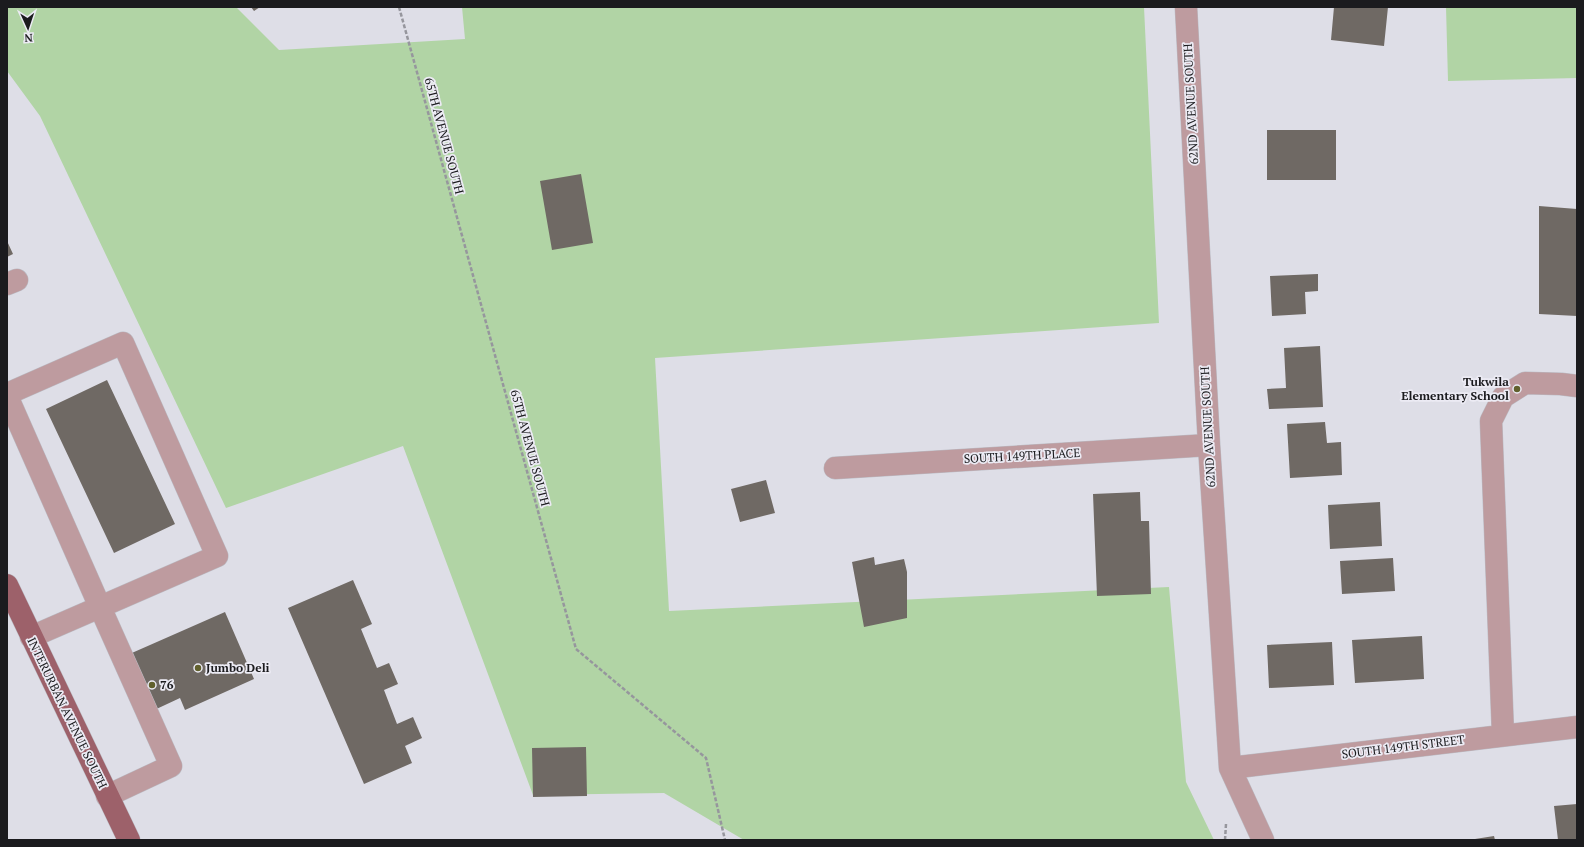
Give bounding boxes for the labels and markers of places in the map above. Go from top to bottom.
place label: Tukwila Elementary School [1401,374,1509,403]
marker: Tukwila Elementary School [1512,384,1522,394]
place label: Jumbo Deli [206,660,270,675]
marker: Jumbo Deli [193,663,203,673]
place label: 76 [160,677,174,692]
marker: 76 [147,680,157,690]

